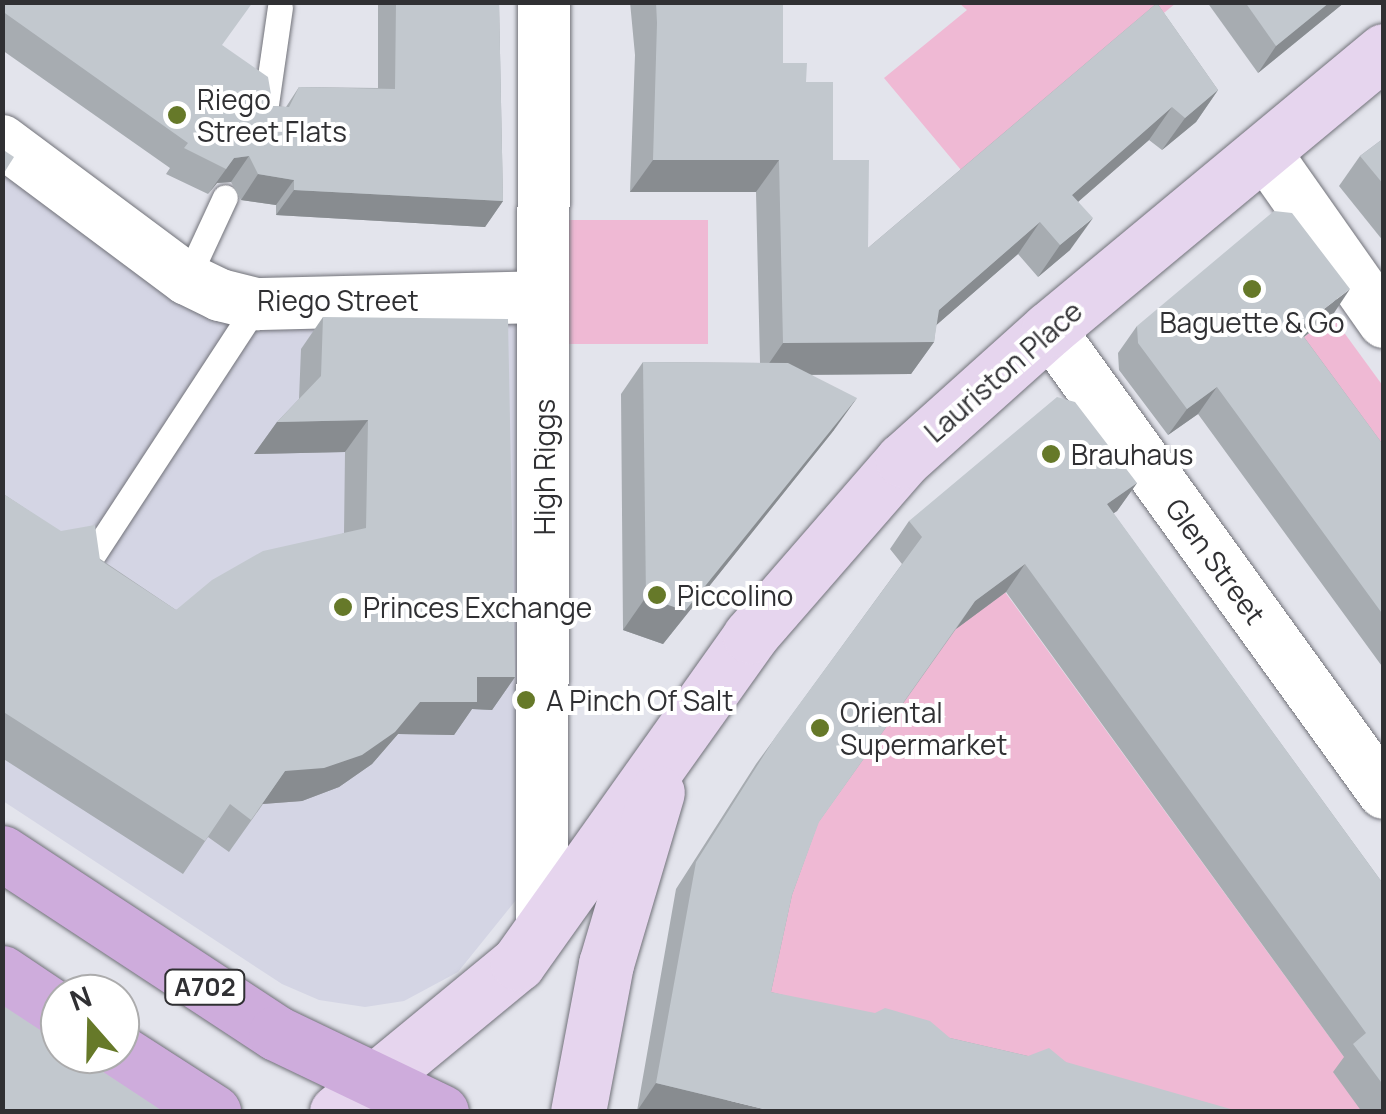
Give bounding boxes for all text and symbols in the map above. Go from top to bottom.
place label: Riego Street Flats [197,82,347,148]
marker: Riego Street Flats [166,104,188,126]
marker: Baguette & Go [1241,278,1263,300]
street label: Riego Street [257,283,419,317]
street label: Lauriston Place [917,293,1089,449]
place label: Baguette & Go [1159,305,1345,339]
street label: High Riggs [527,399,561,535]
place label: Brauhaus [1071,437,1193,471]
marker: Brauhaus [1040,443,1062,465]
street label: Glen Street [1159,492,1273,630]
place label: Piccolino [677,578,793,612]
marker: Piccolino [646,584,668,606]
place label: Princes Exchange [363,590,592,624]
marker: Princes Exchange [332,596,354,618]
place label: A Pinch Of Salt [546,683,733,717]
marker: A Pinch Of Salt [515,689,537,711]
place label: Oriental Supermarket [840,695,1008,761]
marker: Oriental Supermarket [809,717,831,739]
road number: A702 [162,967,248,1007]
north arrow [40,974,140,1074]
text: N [64,976,96,1019]

